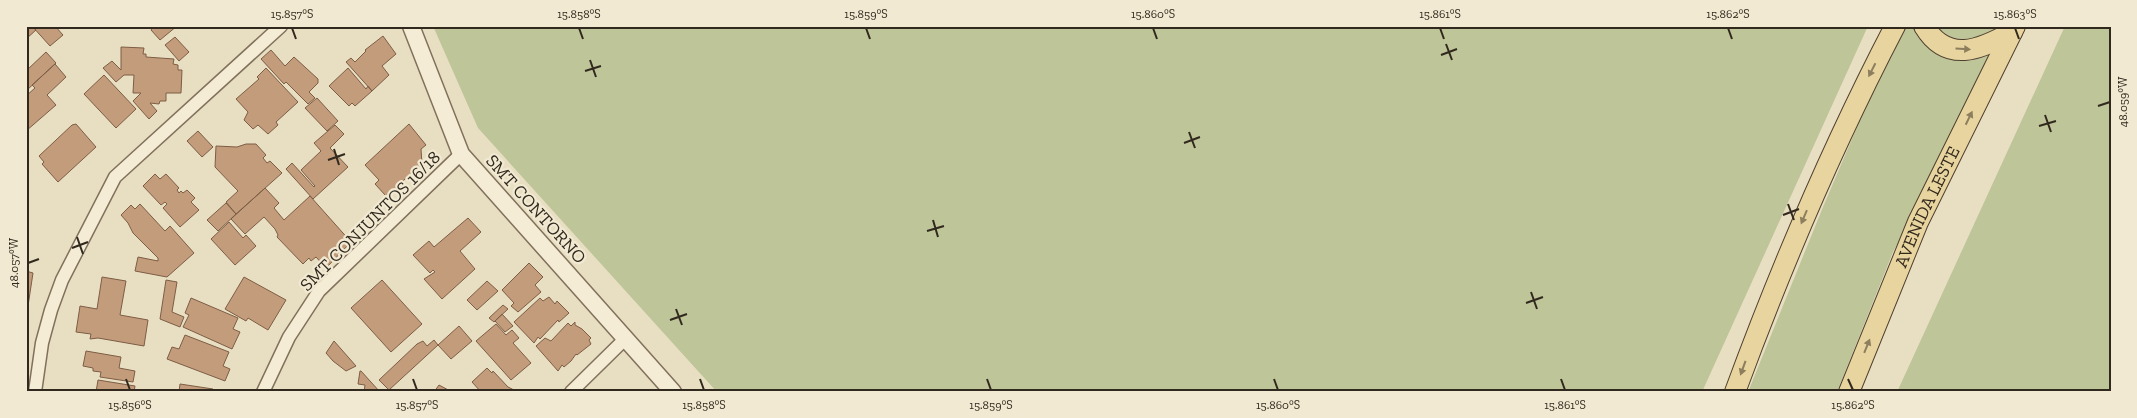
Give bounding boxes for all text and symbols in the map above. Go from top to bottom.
text: 15.857°S [271,7,313,21]
text: 15.858°S [557,7,601,21]
text: 15.859°S [844,7,888,21]
text: 15.860°S [1131,7,1175,21]
text: 15.861°S [1419,7,1461,21]
text: 15.862°S [1706,7,1750,21]
text: 15.863°S [1993,7,2037,21]
one-way arrow [1956,46,1972,54]
one-way arrow [1868,62,1876,77]
text: 48.059°W [2116,76,2130,127]
one-way arrow [1965,111,1973,126]
street label: AVENIDA LESTE [1890,143,1965,271]
street label: SMT CONJUNTOS 16/18 [295,146,445,296]
street label: SMT CONTORNO [481,150,591,268]
one-way arrow [1800,210,1808,225]
text: 48.057°W [7,237,21,288]
one-way arrow [1864,339,1872,354]
one-way arrow [1739,361,1747,376]
text: 15.856°S [108,398,152,412]
text: 15.857°S [396,398,438,412]
text: 15.858°S [682,398,726,412]
text: 15.859°S [969,398,1013,412]
text: 15.860°S [1256,398,1300,412]
text: 15.861°S [1544,398,1586,412]
text: 15.862°S [1831,398,1875,412]

